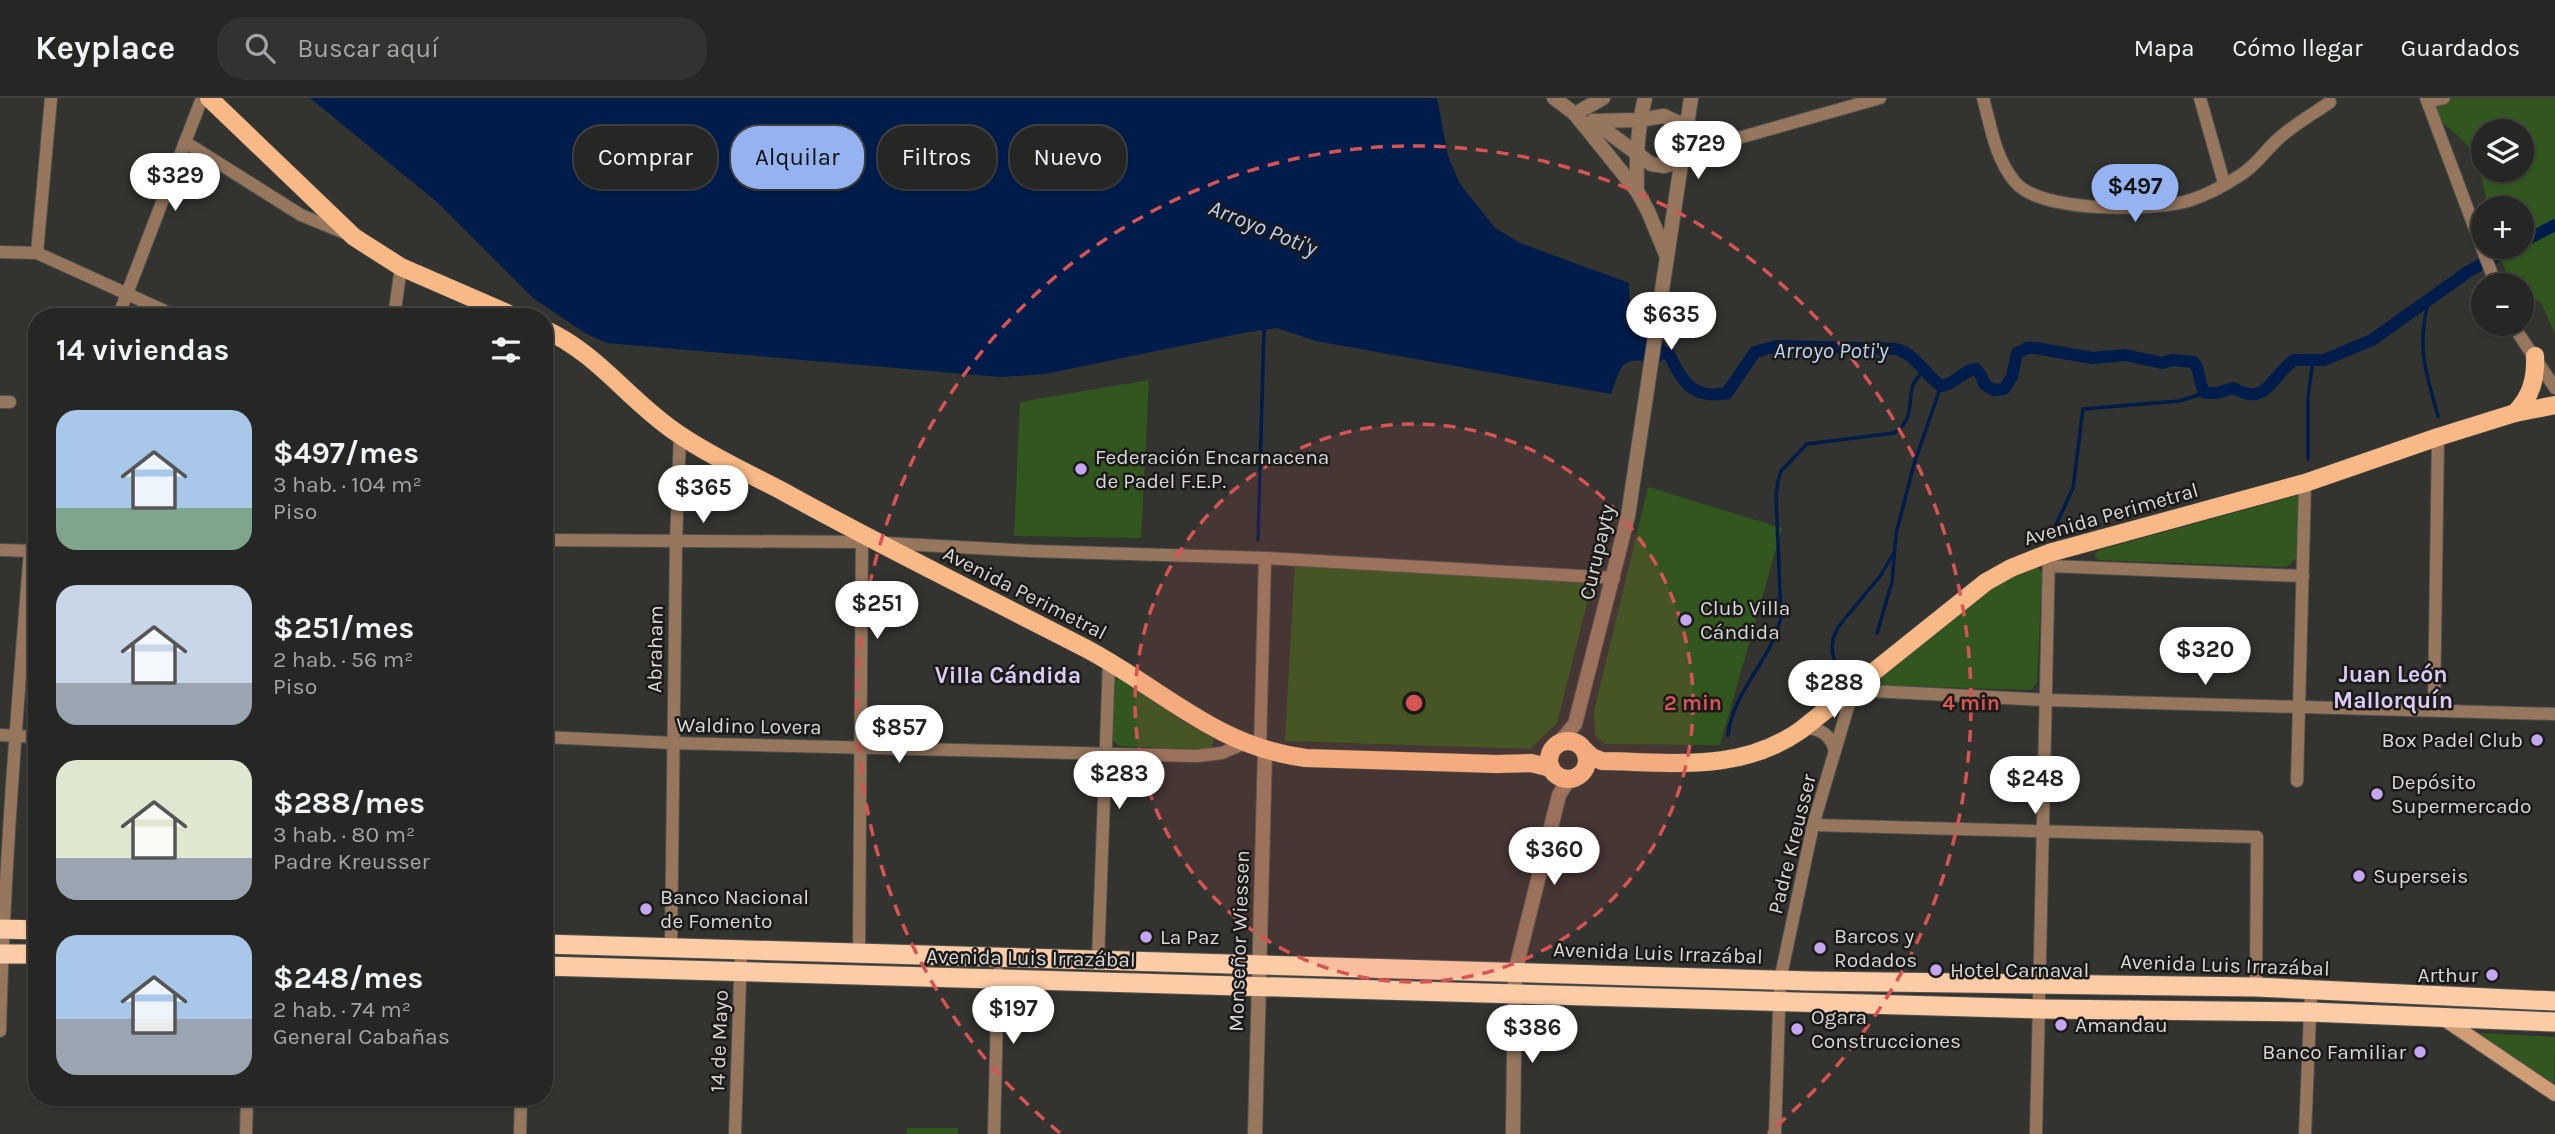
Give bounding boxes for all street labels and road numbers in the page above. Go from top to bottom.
street label: Avenida Perimetral [2021,478,2201,550]
street label: Curupayty [1574,502,1620,602]
street label: Avenida Perimetral [939,541,1111,645]
street label: Abraham [642,605,668,693]
street label: Waldino Lovera [676,713,822,739]
street label: Padre Kreusser [1763,771,1821,916]
street label: Monseñor Wiessen [1224,850,1254,1032]
street label: Avenida Luis Irrazábal [1553,937,1763,969]
street label: Avenida Luis Irrazábal [926,944,1136,972]
street label: Avenida Luis Irrazábal [2120,949,2330,981]
street label: 14 de Mayo [705,989,733,1093]

